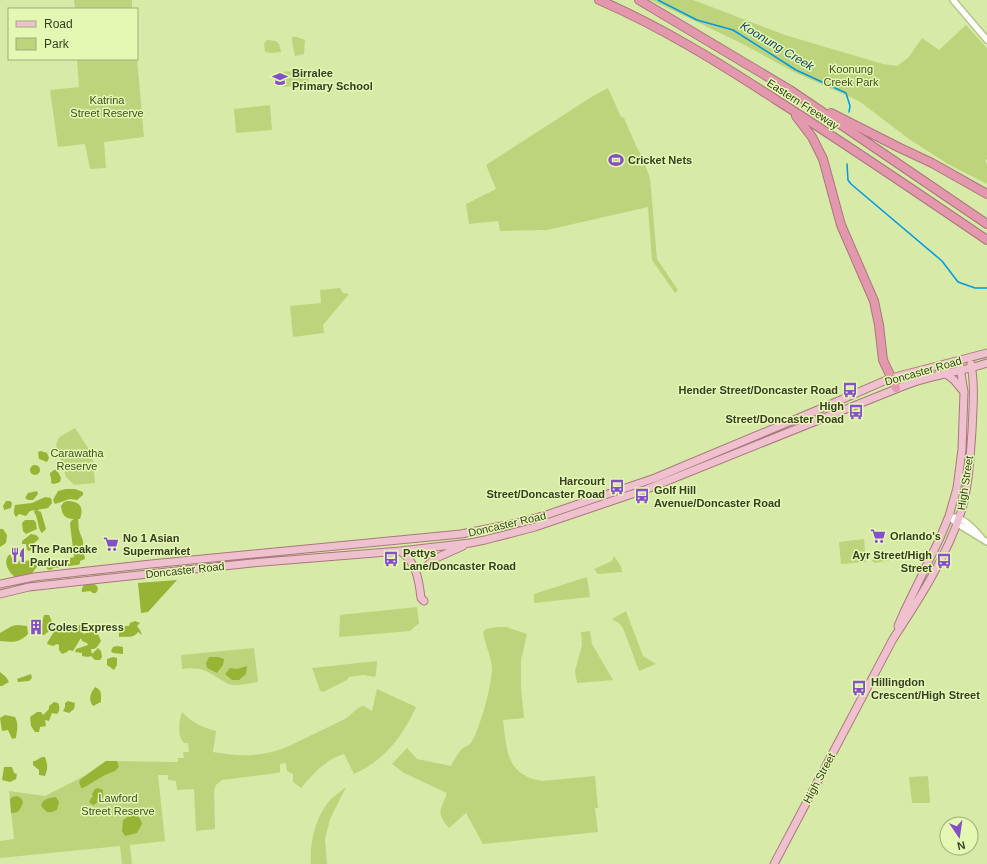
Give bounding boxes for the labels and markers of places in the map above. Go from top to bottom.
place label: Birralee Primary School [292,67,373,92]
school or university icon: Birralee Primary School [271,70,289,88]
sports icon: Cricket Nets [607,151,625,169]
place label: Cricket Nets [628,154,692,166]
bus stop icon: Hender Street/Doncaster Road [841,381,859,399]
place label: Hender Street/Doncaster Road [678,384,838,396]
place label: High Street/Doncaster Road [725,400,844,425]
bus stop icon: High Street/Doncaster Road [847,403,865,421]
place label: Harcourt Street/Doncaster Road [486,475,605,500]
bus stop icon: Harcourt Street/Doncaster Road [608,478,626,496]
place label: Golf Hill Avenue/Doncaster Road [654,484,781,509]
bus stop icon: Golf Hill Avenue/Doncaster Road [633,487,651,505]
supermarket icon: Orlando's [869,527,887,545]
place label: Orlando's [890,530,941,542]
place label: No 1 Asian Supermarket [123,532,191,557]
supermarket icon: No 1 Asian Supermarket [102,535,120,553]
place label: The Pancake Parlour [30,543,97,568]
restaurant icon: The Pancake Parlour [9,546,27,564]
place label: Pettys Lane/Doncaster Road [403,547,516,572]
place label: Ayr Street/High Street [852,549,932,574]
bus stop icon: Pettys Lane/Doncaster Road [382,550,400,568]
bus stop icon: Ayr Street/High Street [935,552,953,570]
building icon: Coles Express [27,618,45,636]
place label: Coles Express [48,621,124,633]
place label: Hillingdon Crescent/High Street [871,676,980,701]
bus stop icon: Hillingdon Crescent/High Street [850,679,868,697]

